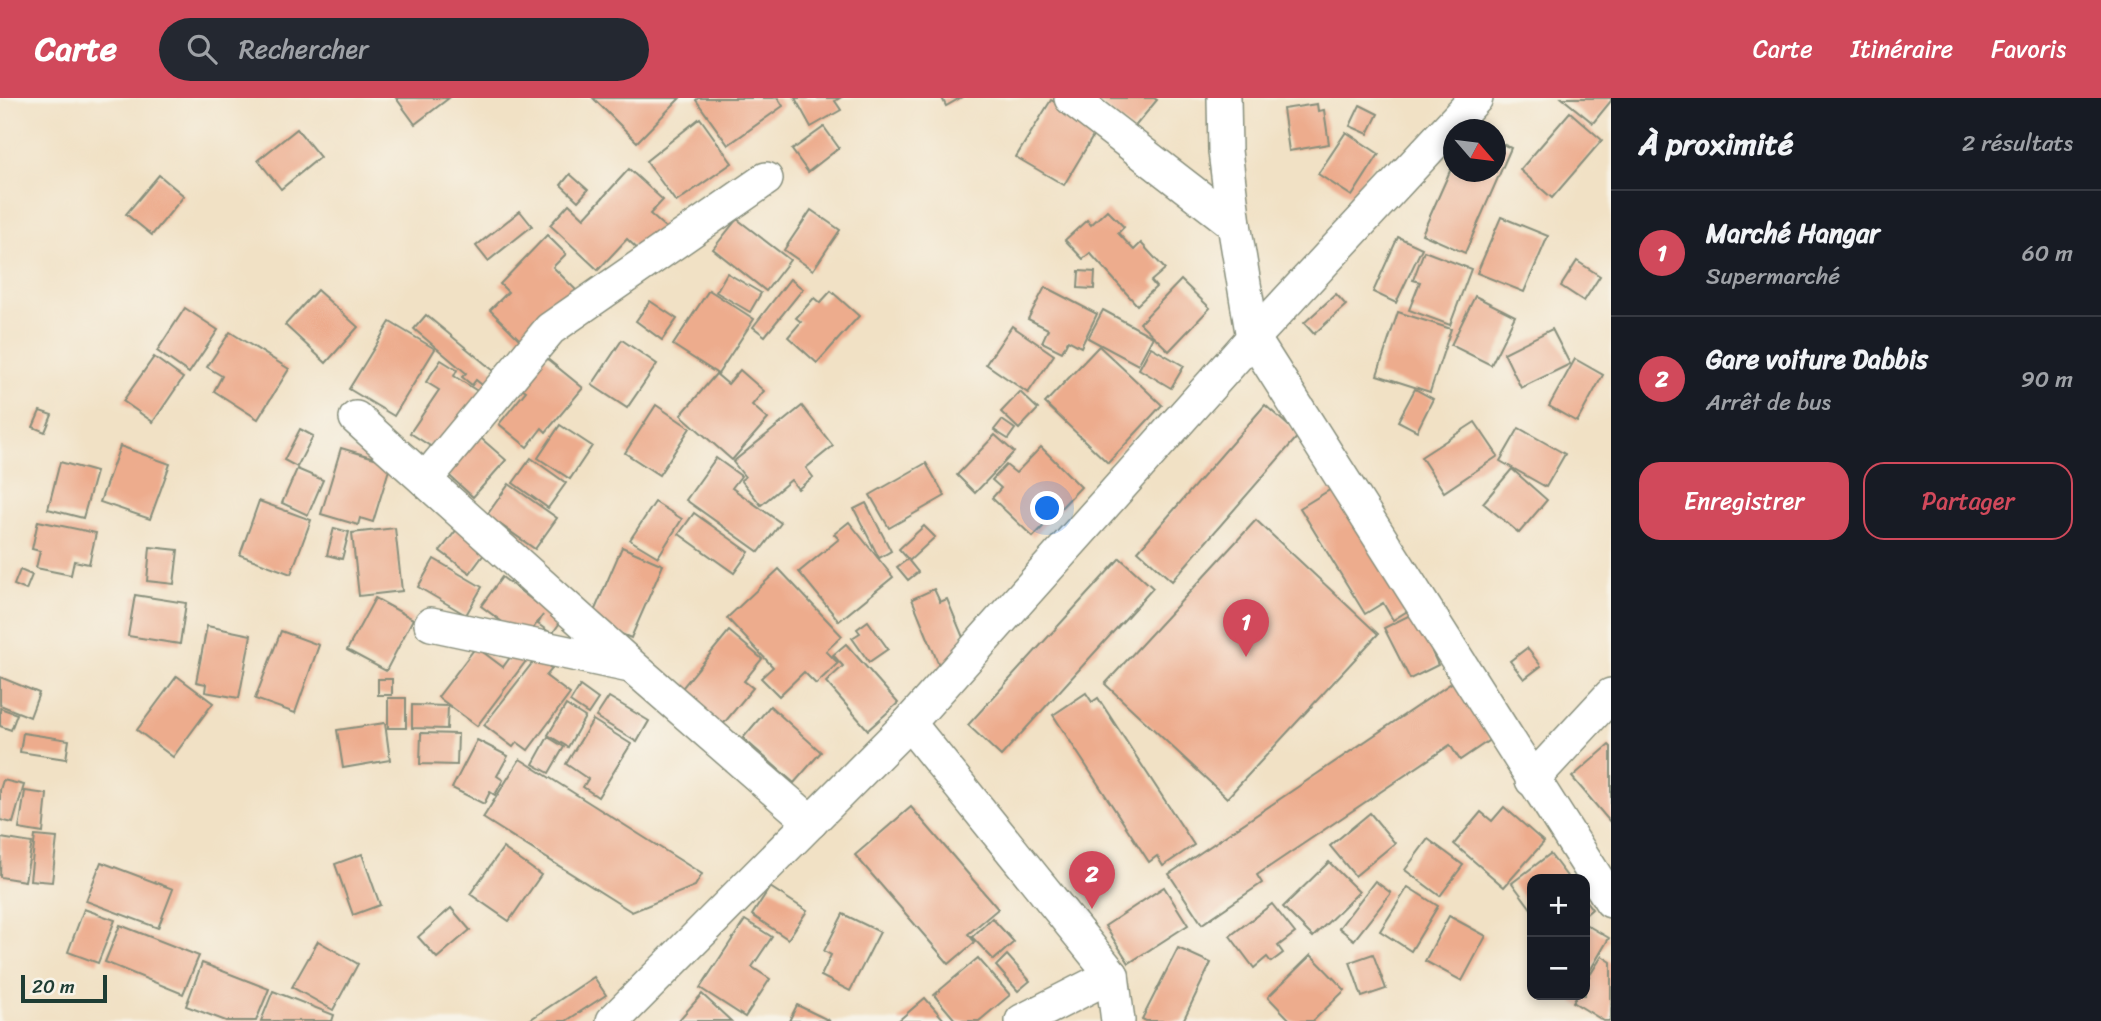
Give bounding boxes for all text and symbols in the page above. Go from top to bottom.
search box [159,18,649,81]
text: Carte [35,20,117,78]
text: Rechercher [239,26,369,72]
text: Carte [1753,28,1813,70]
text: Itinéraire [1851,28,1953,70]
text: Favoris [1991,28,2066,70]
icon: search [183,30,221,68]
text: À proximité [1639,117,1793,171]
north arrow [1443,119,1506,182]
text: 2 résultats [1962,123,2073,164]
text: Marché Hangar [1706,210,1880,256]
text: 1 [1657,233,1667,274]
text: 60 m [2022,233,2073,274]
text: Supermarché [1706,256,1840,297]
text: Gare voiture Dabbis [1706,336,1928,382]
text: 2 [1655,359,1669,400]
text: 90 m [2021,359,2073,400]
text: Arrêt de bus [1706,382,1831,423]
button: Enregistrer [1639,462,1849,540]
button: Partager [1863,462,2073,540]
your location [1030,491,1064,525]
pin: 1 [1223,599,1269,657]
pin: 2 [1069,851,1115,909]
map controls [1527,874,1590,1000]
button: + [1527,874,1590,937]
button: − [1527,937,1590,1000]
text: 20 m [32,970,75,1003]
scale bar [21,972,107,1004]

